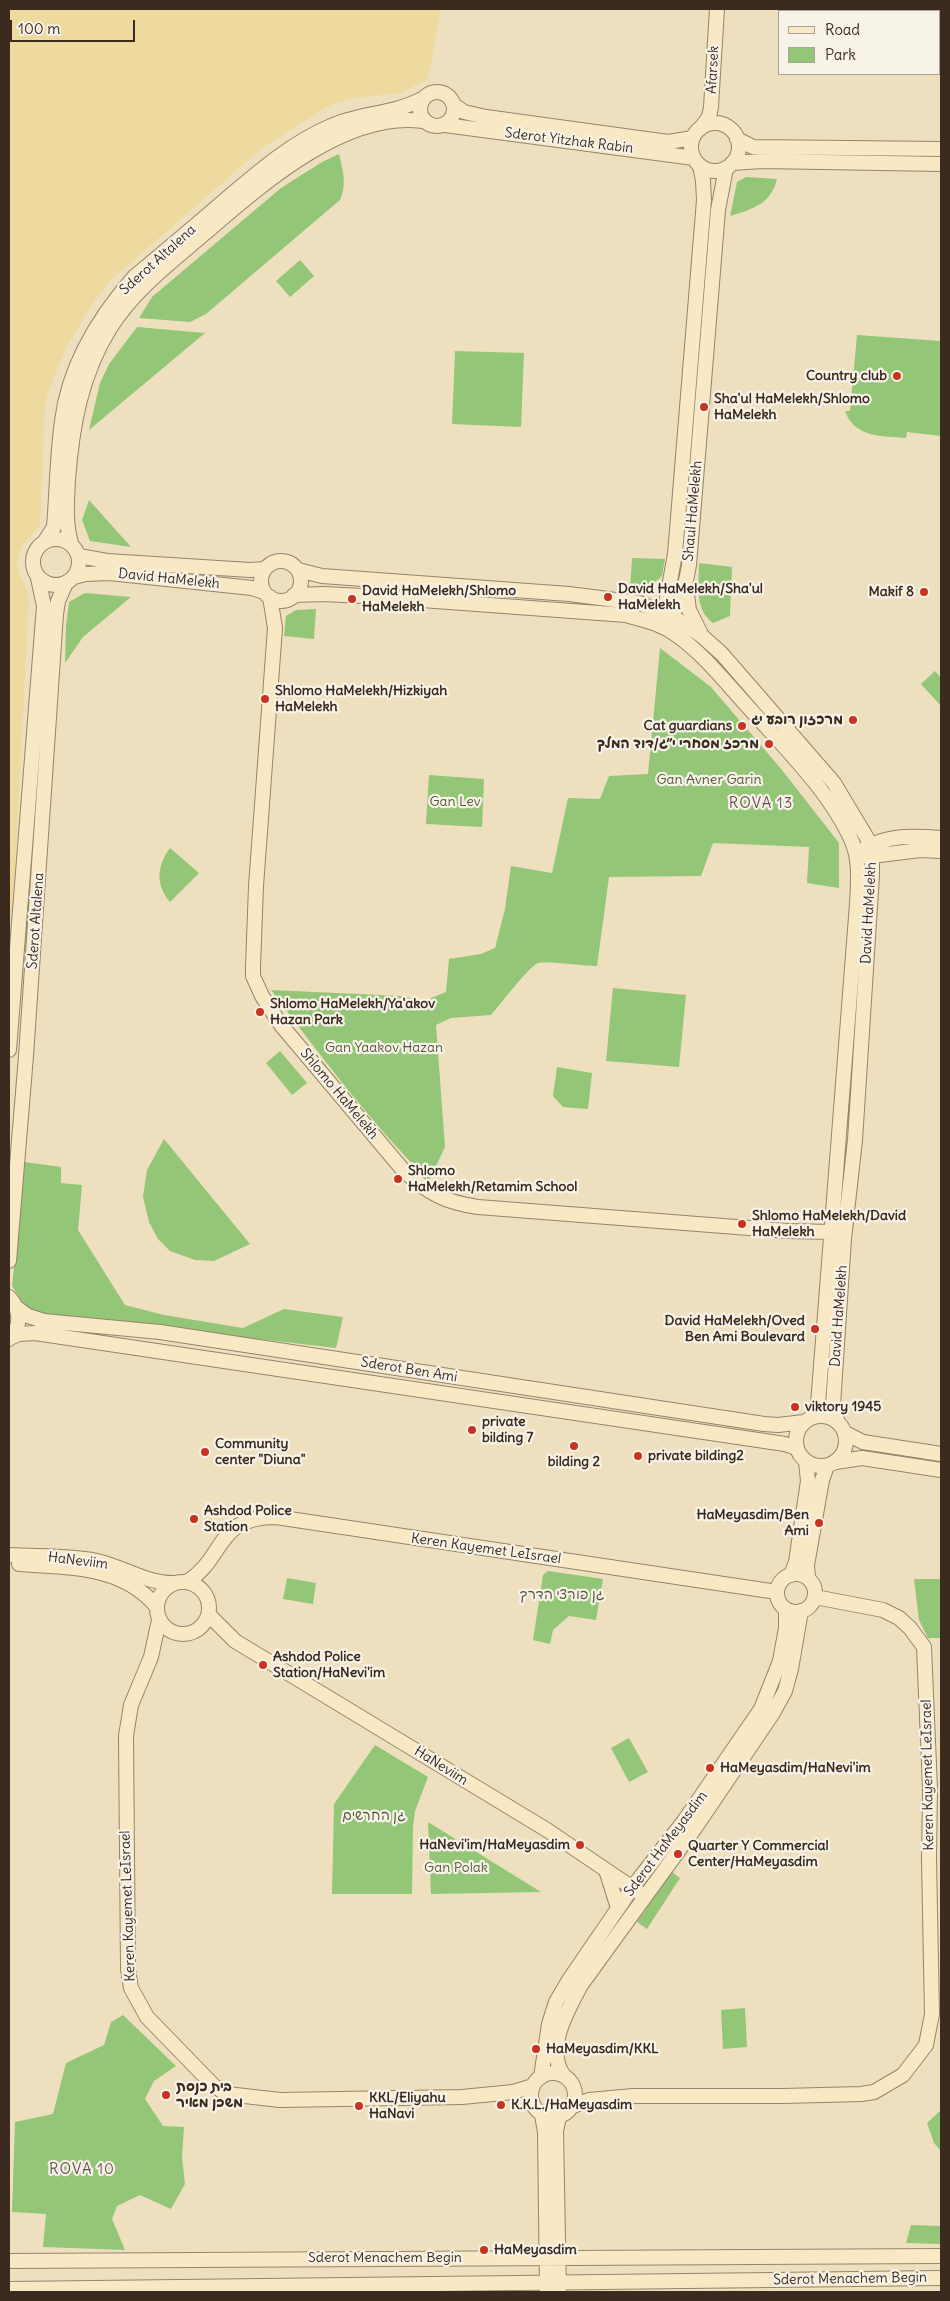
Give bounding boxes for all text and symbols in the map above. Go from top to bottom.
scale bar [12,10,138,42]
legend [778,10,940,75]
text: 100 m [18,19,60,38]
text: Road [825,20,860,39]
text: Park [825,45,856,64]
street label: Afarsek [703,46,723,94]
street label: Sderot Yitzhak Rabin [504,125,634,157]
street label: Sderot Altalena [117,221,199,299]
place label: Country club [806,368,887,384]
marker: Country club [891,370,903,382]
place label: Sha'ul HaMelekh/Shlomo HaMelekh [714,391,870,424]
marker: Sha'ul HaMelekh/Shlomo HaMelekh [698,401,710,413]
street label: Shaul HaMelekh [680,460,706,562]
street label: David HaMelekh [117,565,221,593]
place label: David HaMelekh/Sha'ul HaMelekh [618,581,763,614]
place label: David HaMelekh/Shlomo HaMelekh [362,583,516,616]
place label: Makif 8 [869,584,914,600]
marker: Makif 8 [918,586,930,598]
marker: David HaMelekh/Sha'ul HaMelekh [602,591,614,603]
marker: David HaMelekh/Shlomo HaMelekh [346,593,358,605]
place label: Shlomo HaMelekh/Hizkiyah HaMelekh [275,683,447,716]
marker: Shlomo HaMelekh/Hizkiyah HaMelekh [259,693,271,705]
place label: מרכזון רובע יג [751,712,843,728]
marker: מרכזון רובע יג [847,714,859,726]
place label: Cat guardians [644,718,732,734]
marker: Cat guardians [736,720,748,732]
place label: מרכז מסחרי י״ג/דוד המלך [597,736,759,752]
marker: מרכז מסחרי י״ג/דוד המלך [763,738,775,750]
park label: Gan Avner Garin [657,772,761,788]
park label: Gan Lev [429,794,481,810]
district label: ROVA 13 [728,795,794,813]
street label: David HaMelekh [858,862,880,964]
street label: Sderot Altalena [24,872,48,970]
place label: Shlomo HaMelekh/Ya'akov Hazan Park [270,996,435,1028]
marker: Shlomo HaMelekh/Ya'akov Hazan Park [254,1006,266,1018]
park label: Gan Yaakov Hazan [325,1040,443,1056]
street label: Shlomo HaMelekh [296,1045,382,1143]
place label: Shlomo HaMelekh/Retamim School [408,1163,577,1196]
marker: Shlomo HaMelekh/Retamim School [392,1173,404,1185]
place label: Shlomo HaMelekh/David HaMelekh [752,1208,906,1240]
marker: Shlomo HaMelekh/David HaMelekh [736,1218,748,1230]
street label: David HaMelekh [827,1265,851,1367]
place label: David HaMelekh/Oved Ben Ami Boulevard [664,1313,805,1345]
marker: David HaMelekh/Oved Ben Ami Boulevard [809,1323,821,1335]
street label: Sderot Ben Ami [360,1354,458,1386]
place label: viktory 1945 [805,1399,881,1415]
marker: viktory 1945 [789,1401,801,1413]
place label: private bilding 7 [482,1414,533,1446]
marker: private bilding 7 [466,1424,478,1436]
place label: Community center "Diuna" [215,1436,305,1468]
marker: bilding 2 [568,1440,580,1452]
marker: Community center "Diuna" [199,1446,211,1458]
place label: private bilding2 [648,1448,744,1464]
marker: private bilding2 [632,1450,644,1462]
place label: bilding 2 [548,1454,600,1470]
place label: Ashdod Police Station [204,1503,292,1535]
place label: HaMeyasdim/Ben Ami [696,1507,809,1540]
marker: Ashdod Police Station [188,1513,200,1525]
marker: HaMeyasdim/Ben Ami [813,1517,825,1529]
street label: Keren Kayemet LeIsrael [410,1530,562,1568]
street label: HaNeviim [47,1549,109,1573]
park label: גן פורצי הדרך [520,1587,604,1603]
place label: Ashdod Police Station/HaNevi'im [273,1649,385,1681]
marker: Ashdod Police Station/HaNevi'im [257,1659,269,1671]
street label: Keren Kayemet LeIsrael [918,1699,938,1851]
street label: HaNeviim [411,1743,471,1789]
place label: HaMeyasdim/HaNevi'im [720,1760,871,1776]
marker: HaMeyasdim/HaNevi'im [704,1762,716,1774]
street label: Sderot HaMeyasdim [621,1788,711,1900]
park label: גן החרשים [342,1808,406,1824]
street label: Keren Kayemet LeIsrael [117,1830,139,1982]
place label: HaNevi'im/HaMeyasdim [419,1837,570,1853]
place label: Quarter Y Commercial Center/HaMeyasdim [688,1838,829,1870]
marker: HaNevi'im/HaMeyasdim [574,1839,586,1851]
marker: Quarter Y Commercial Center/HaMeyasdim [672,1848,684,1860]
park label: Gan Polak [424,1860,488,1876]
place label: HaMeyasdim/KKL [546,2041,659,2057]
marker: HaMeyasdim/KKL [530,2043,542,2055]
place label: בית כנסת משכן מאיר [176,2079,243,2112]
marker: בית כנסת משכן מאיר [160,2089,172,2101]
place label: KKL/Eliyahu HaNavi [369,2090,446,2122]
place label: K.K.L./HaMeyasdim [511,2097,632,2113]
marker: K.K.L./HaMeyasdim [495,2099,507,2111]
marker: KKL/Eliyahu HaNavi [353,2100,365,2112]
district label: ROVA 10 [48,2161,116,2179]
place label: HaMeyasdim [494,2242,577,2258]
marker: HaMeyasdim [478,2244,490,2256]
street label: Sderot Menachem Begin [308,2250,462,2266]
street label: Sderot Menachem Begin [773,2269,927,2289]

